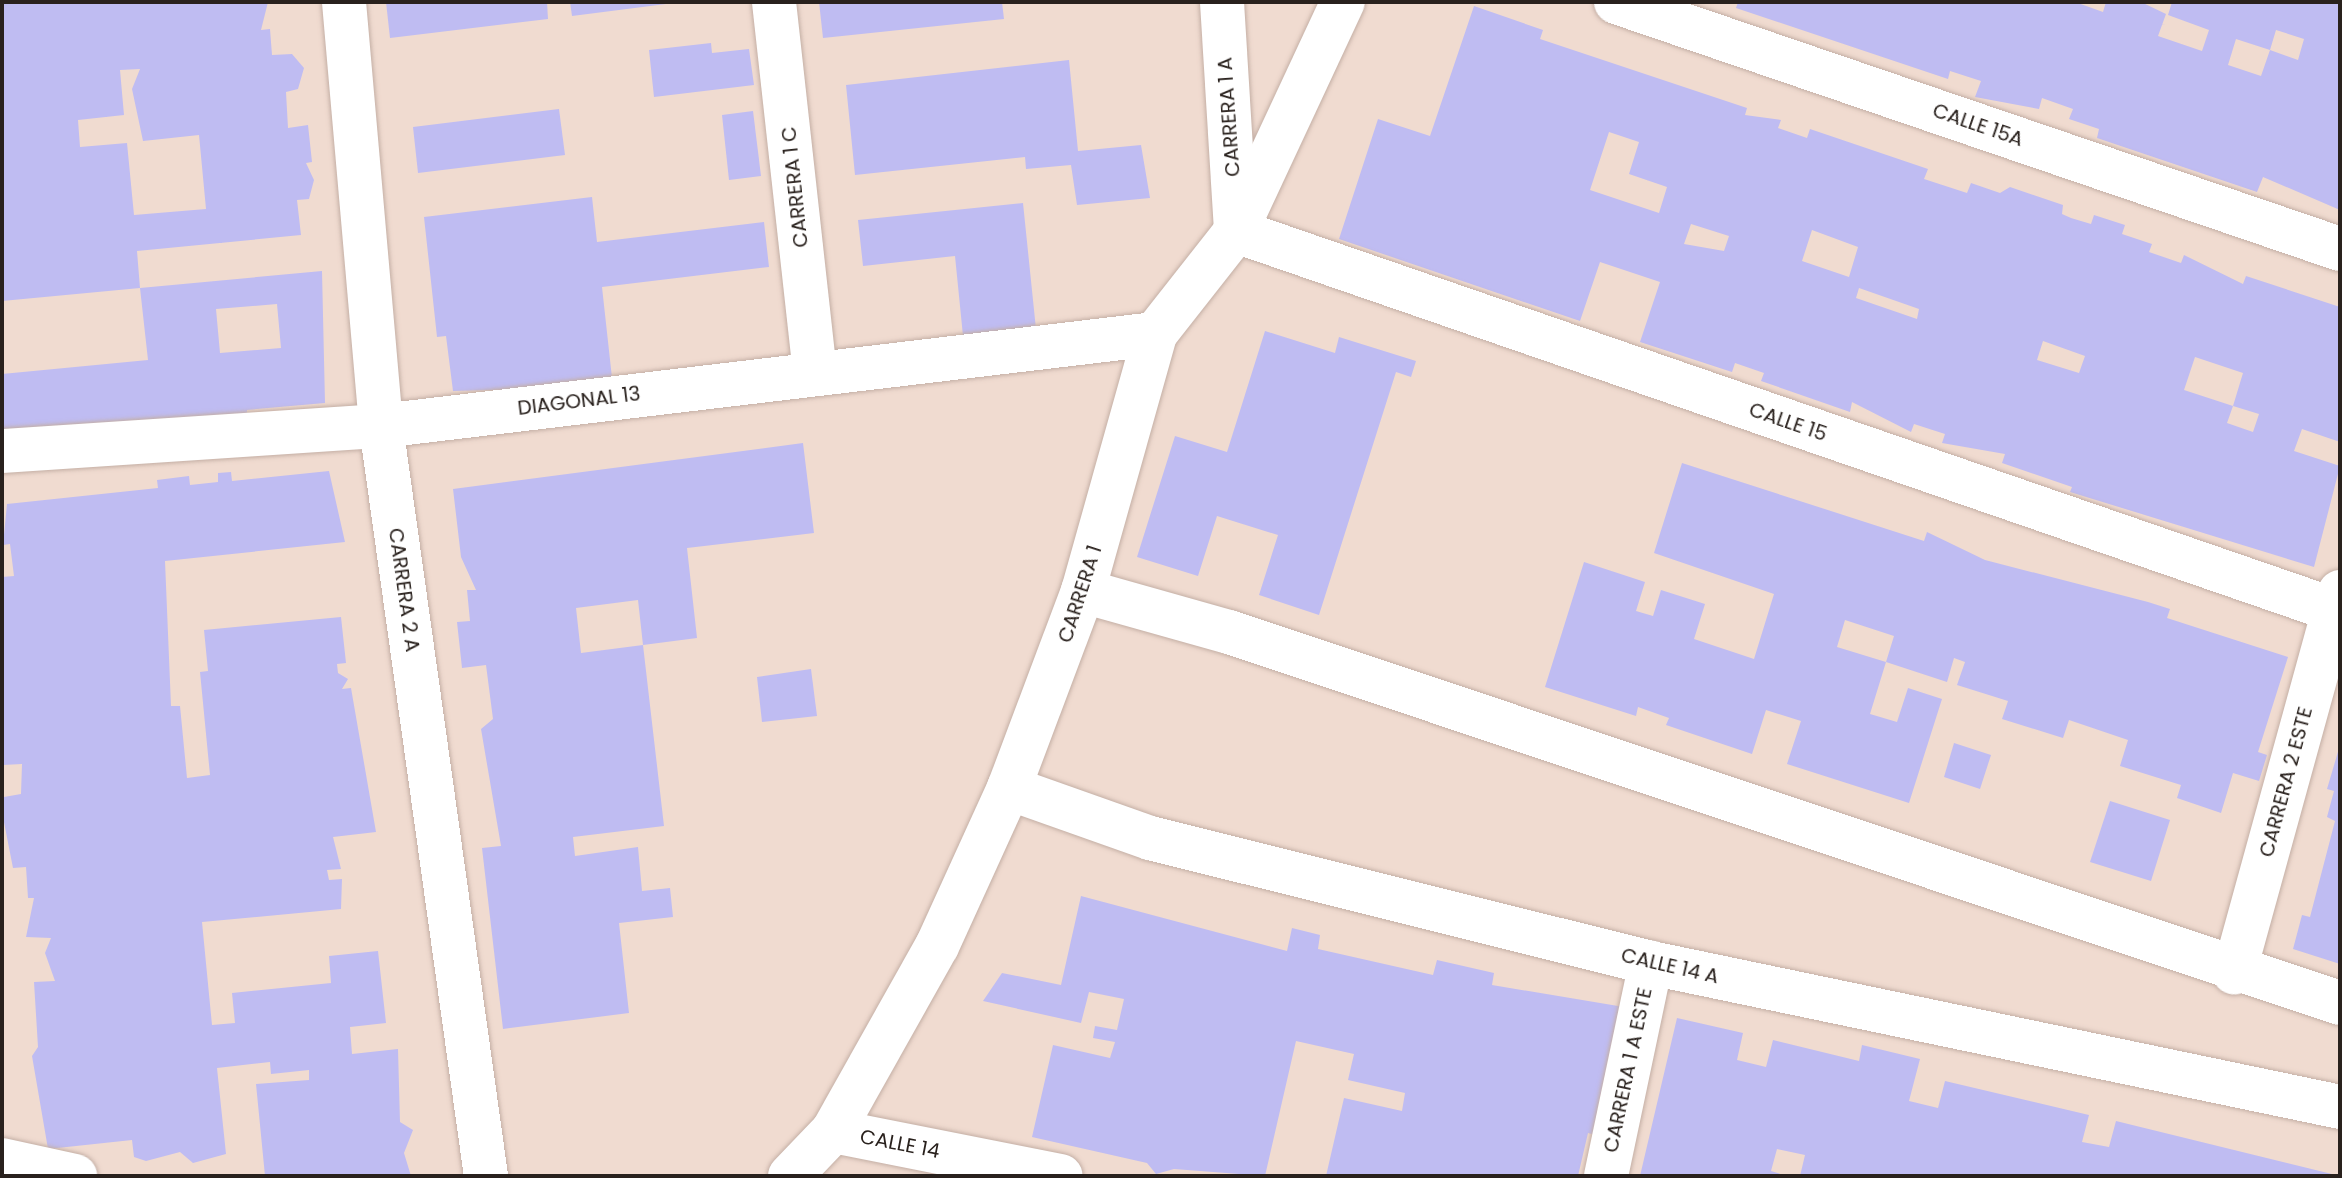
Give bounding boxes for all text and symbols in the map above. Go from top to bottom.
street label: CARRERA 1 A [1213,56,1245,178]
street label: CALLE 15A [1930,98,2026,152]
street label: CARRERA 1 C [777,125,813,249]
street label: DIAGONAL 13 [516,382,642,420]
street label: CALLE 15 [1746,398,1830,446]
street label: CARRERA 2 A [383,527,425,653]
street label: CARRERA 1 [1053,542,1107,646]
street label: CARRERA 2 ESTE [2254,704,2318,860]
street label: CALLE 14 A [1619,943,1721,989]
street label: CARRERA 1 A ESTE [1599,985,1657,1155]
street label: CALLE 14 [858,1125,942,1163]

